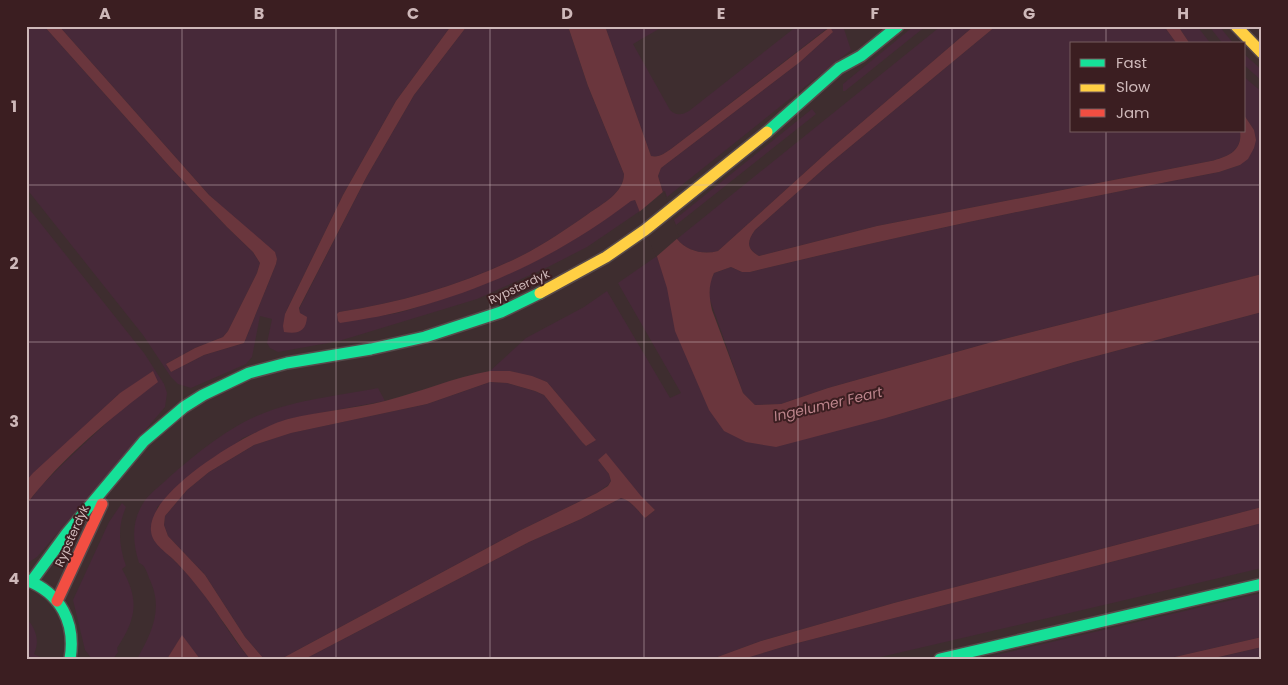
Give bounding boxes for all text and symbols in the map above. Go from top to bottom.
text: A [99,2,111,25]
text: B [254,2,264,25]
text: C [407,2,419,25]
text: D [561,2,573,25]
text: E [717,2,725,25]
text: F [871,2,880,25]
text: G [1023,2,1035,25]
text: H [1177,2,1189,25]
legend [1070,42,1246,132]
text: Fast [1116,52,1147,73]
text: Slow [1116,76,1151,97]
text: 1 [11,95,17,118]
text: Jam [1116,102,1150,123]
text: 2 [9,252,19,275]
street label: Rypsterdyk [485,265,553,308]
water label: Ingelumer Feart [772,382,885,426]
text: 3 [9,410,19,433]
street label: Rypsterdyk [50,502,93,569]
text: 4 [9,567,20,590]

